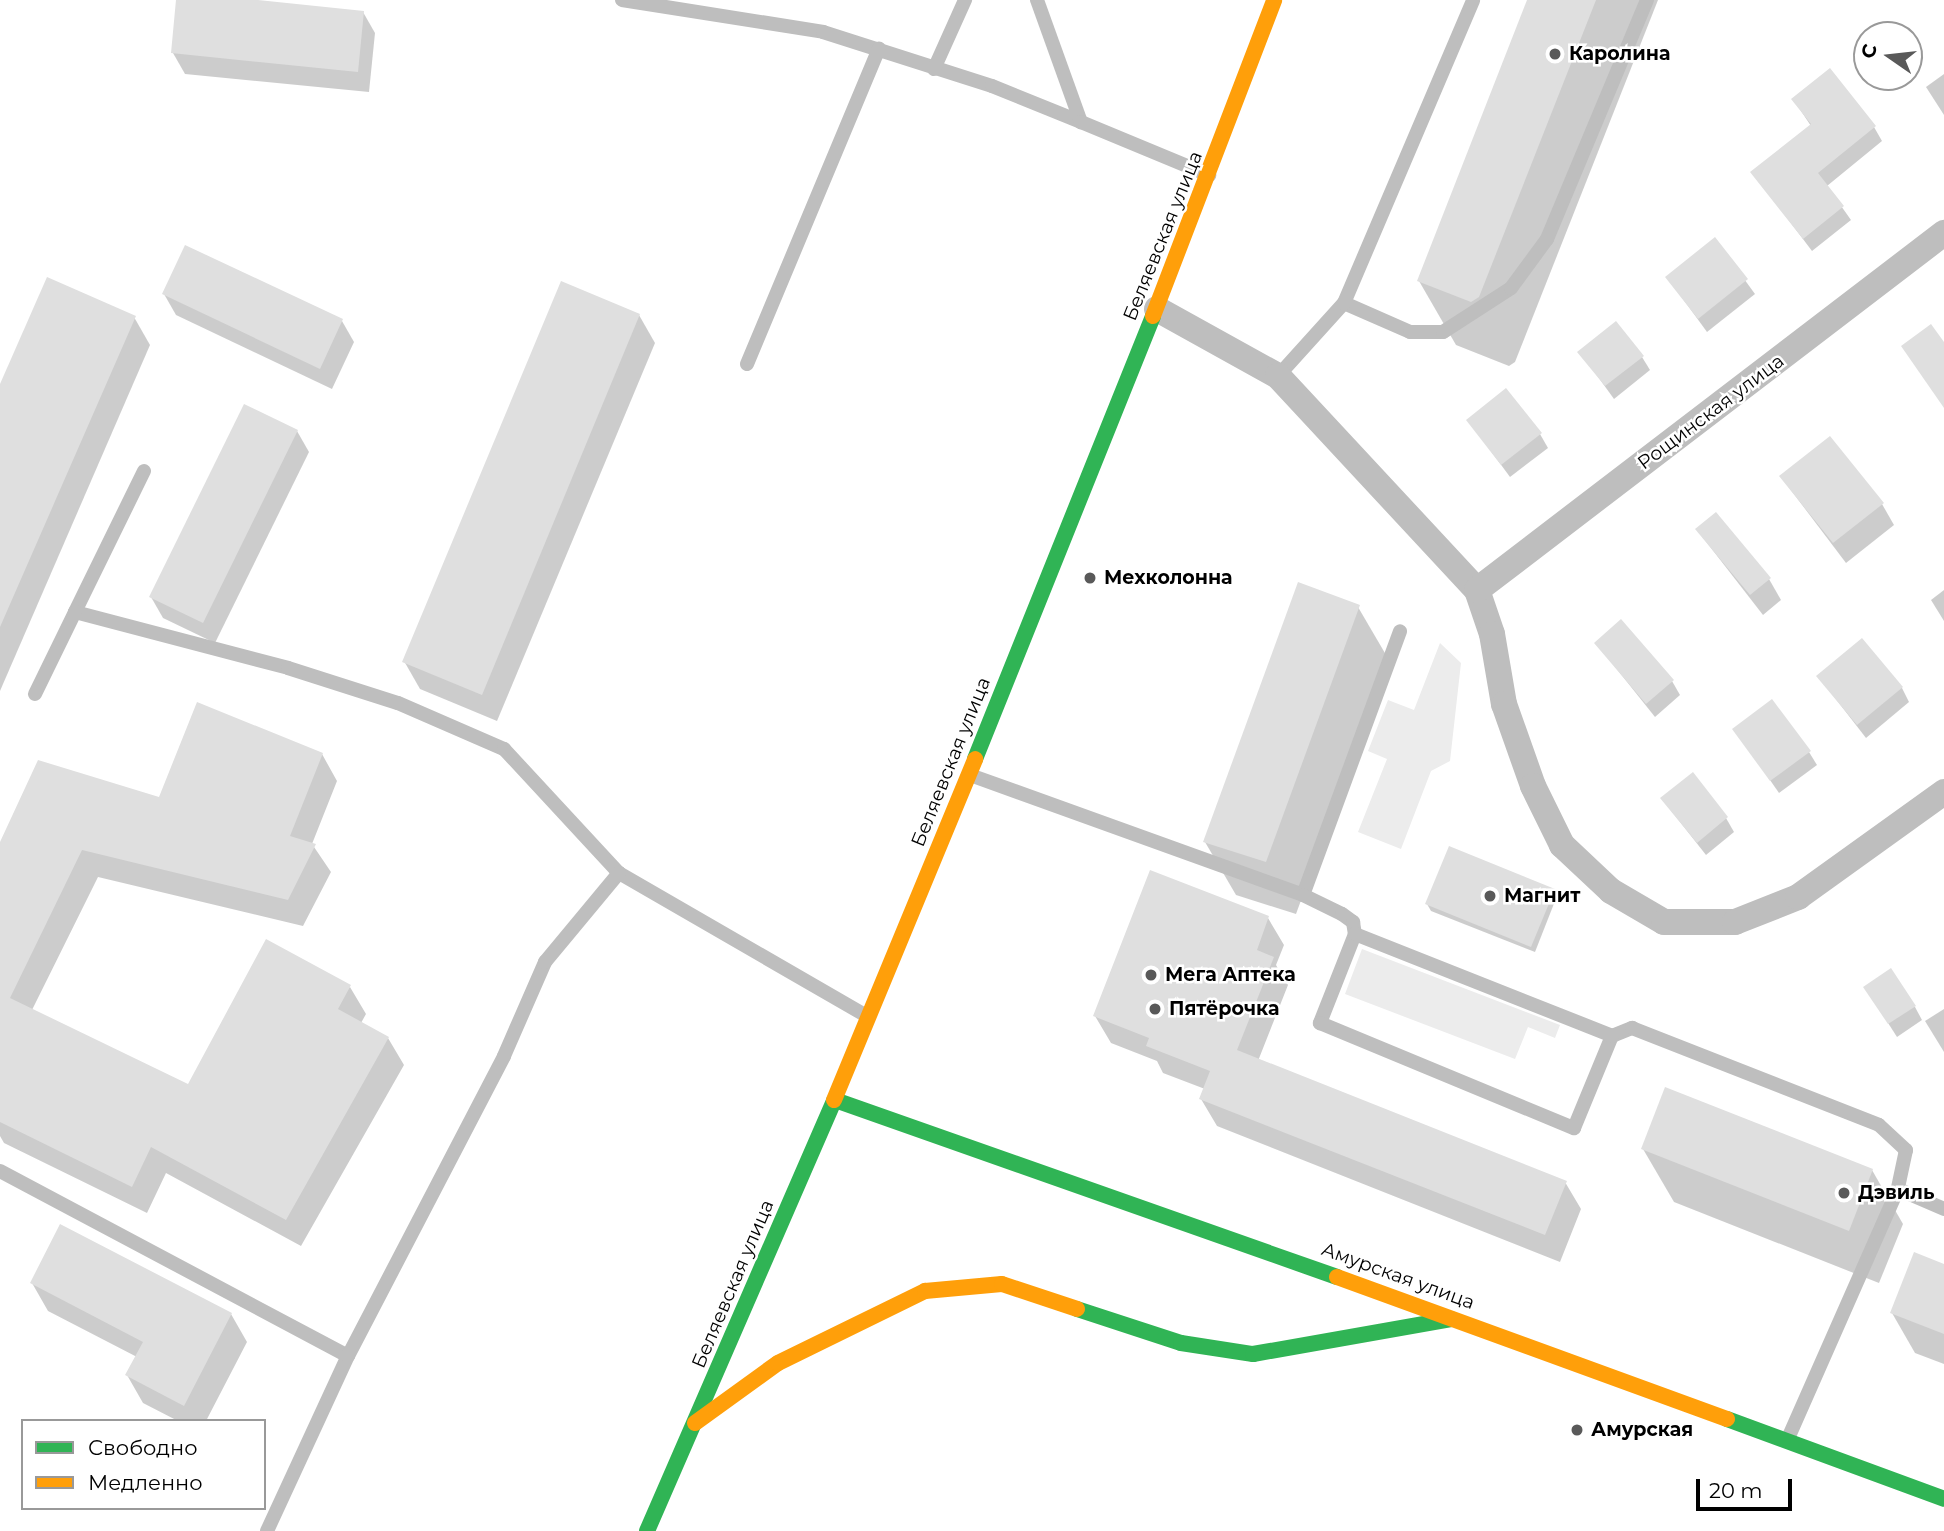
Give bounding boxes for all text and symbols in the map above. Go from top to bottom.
north arrow [1853,21,1923,91]
text: С [1856,42,1882,61]
place label: Каролина [1569,43,1670,65]
marker: Каролина [1547,46,1563,62]
street label: Беляевская улица [1119,148,1207,324]
street label: Рощинская улица [1633,350,1789,474]
place label: Мехколонна [1104,567,1233,589]
marker: Мехколонна [1082,570,1098,586]
street label: Беляевская улица [907,674,995,850]
place label: Магнит [1504,885,1580,907]
marker: Магнит [1482,888,1498,904]
place label: Мега Аптека [1165,964,1296,986]
marker: Мега Аптека [1143,967,1159,983]
place label: Пятёрочка [1169,998,1279,1020]
marker: Пятёрочка [1147,1001,1163,1017]
place label: Дэвиль [1858,1182,1934,1204]
marker: Дэвиль [1836,1185,1852,1201]
street label: Беляевская улица [687,1196,779,1372]
street label: Амурская улица [1318,1238,1478,1314]
legend [21,1419,266,1510]
place label: Амурская [1591,1419,1693,1441]
marker: Амурская [1569,1422,1585,1438]
text: Свободно [88,1435,198,1460]
scale bar [1699,1464,1795,1508]
text: Медленно [88,1470,203,1495]
text: 20 m [1709,1478,1763,1503]

